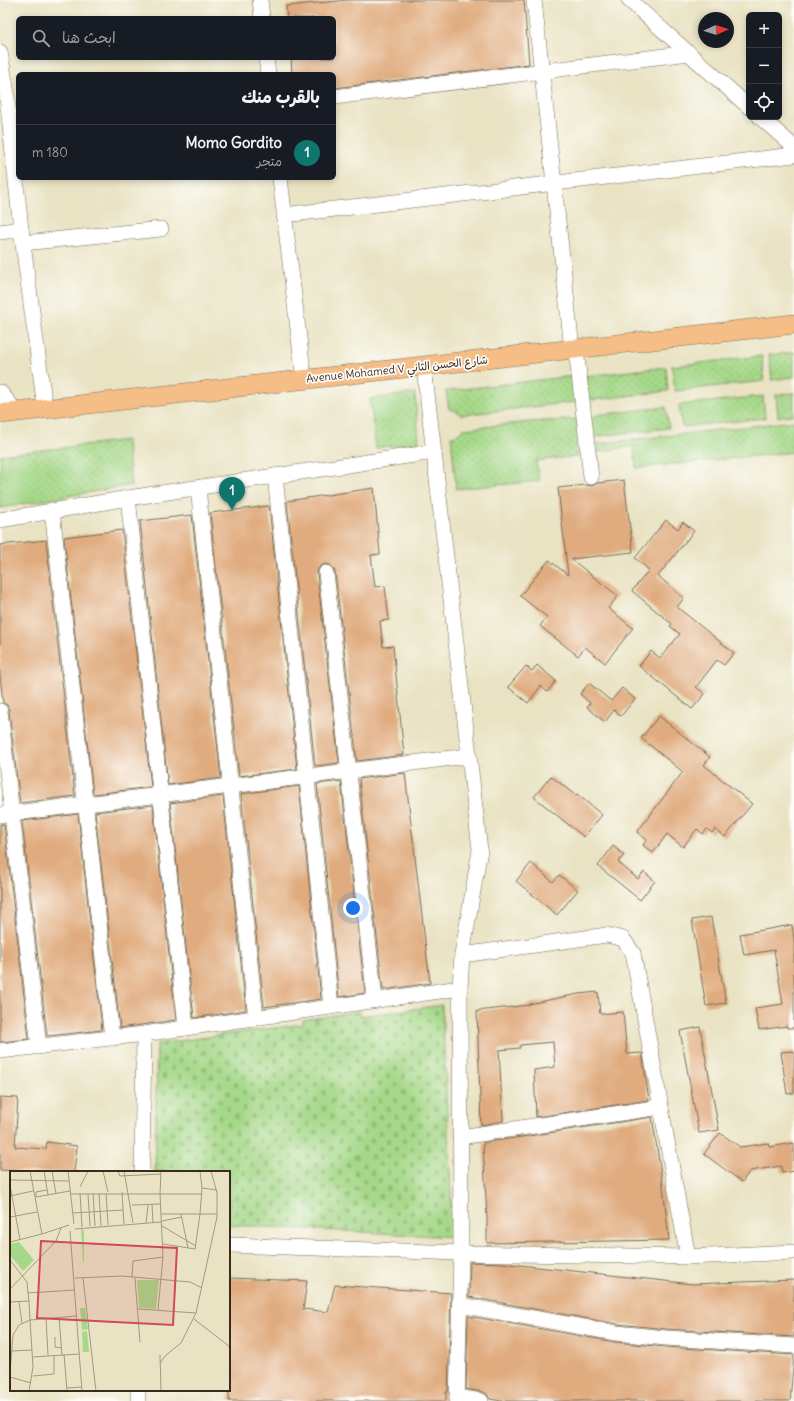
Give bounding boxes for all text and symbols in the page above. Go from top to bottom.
north arrow [698,12,734,48]
map controls [746,12,782,120]
button: + [746,12,782,48]
search box [16,16,336,60]
icon: search [30,27,52,49]
text: ابحث هنا [62,28,116,47]
button: − [746,48,782,84]
button: locate [746,84,782,120]
text: بالقرب منك [241,86,320,108]
text: Momo Gordito [185,133,282,152]
text: 180 m [32,144,68,161]
text: 1 [304,144,310,161]
text: متجر [257,153,282,170]
street label: Avenue Mohamed V شارع الحسن الثاني [305,352,489,389]
pin: 1 [219,477,245,510]
your location [343,898,363,918]
inset map [10,1171,230,1391]

